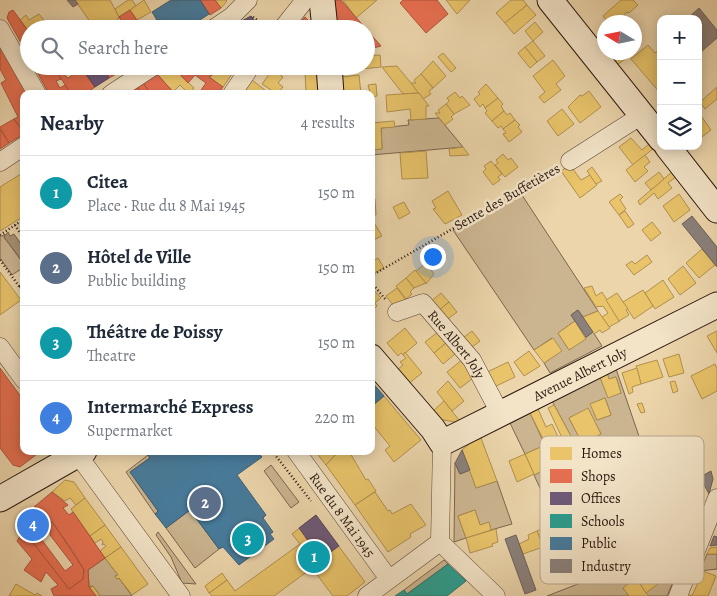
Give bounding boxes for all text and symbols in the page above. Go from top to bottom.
north arrow [597,15,642,60]
map controls [657,15,702,150]
button: + [657,15,702,60]
search box [20,20,375,75]
icon: search [38,34,66,62]
text: Search here [78,35,168,61]
button: − [657,60,702,105]
button: layers [657,105,702,150]
text: Nearby [40,109,103,137]
text: 4 results [301,112,355,134]
street label: Sente des Buffetières [450,159,564,235]
text: Citea [87,169,128,195]
text: 1 [53,182,59,204]
text: 150 m [318,182,355,204]
text: Place · Rue du 8 Mai 1945 [87,195,245,217]
text: Hôtel de Ville [87,244,191,270]
your location [420,244,446,270]
text: 2 [52,257,60,279]
text: 150 m [318,257,355,279]
text: Public building [87,270,186,292]
street label: Rue Albert Joly [424,306,490,383]
text: Théâtre de Poissy [87,319,223,345]
text: 3 [53,332,59,354]
text: 150 m [318,332,355,354]
street label: Avenue Albert Joly [529,342,631,406]
text: Theatre [87,345,136,367]
text: Intermarché Express [87,394,253,420]
text: 4 [52,407,60,429]
text: 220 m [315,407,355,429]
text: Supermarket [87,420,173,442]
legend [540,436,704,584]
text: Homes [581,444,622,463]
text: Shops [581,467,616,486]
street label: Rue du 8 Mai 1945 [307,469,379,561]
pin: 2 [189,484,221,522]
text: Offices [581,489,621,508]
pin: 4 [17,506,49,544]
text: Schools [581,512,625,531]
pin: 3 [232,520,264,558]
text: Public [581,534,617,553]
pin: 1 [298,538,330,576]
text: Industry [581,557,631,576]

